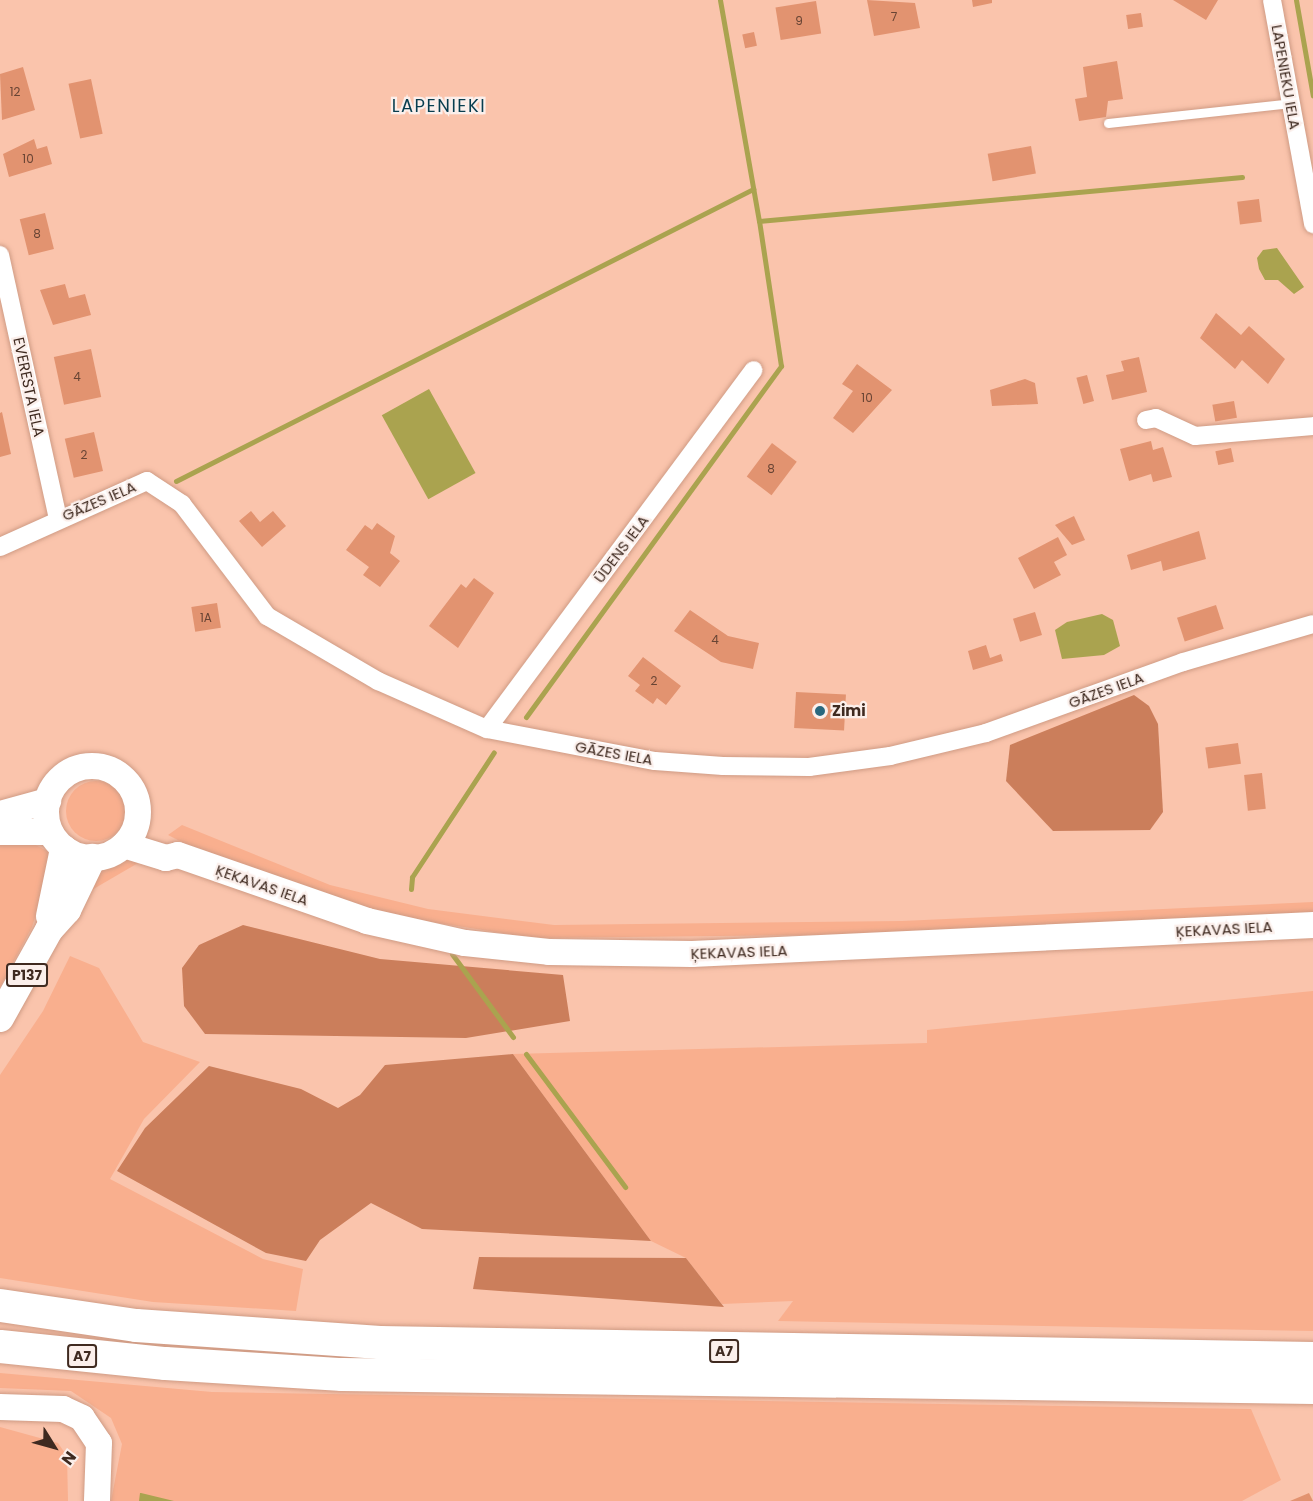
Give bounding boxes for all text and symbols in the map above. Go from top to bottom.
house number: 7 [891,10,897,24]
house number: 9 [795,14,803,28]
street label: LAPENIEKU IELA [1268,23,1304,131]
house number: 12 [10,85,20,99]
district label: LAPENIEKI [392,95,486,117]
house number: 10 [22,152,34,166]
house number: 8 [33,227,41,241]
street label: EVERESTA IELA [10,336,48,438]
house number: 4 [73,370,81,384]
house number: 10 [861,391,873,405]
house number: 2 [81,448,87,462]
house number: 8 [767,462,775,476]
street label: GĀZES IELA [59,477,139,525]
street label: ŪDENS IELA [590,512,652,586]
house number: 1A [200,611,212,625]
house number: 4 [711,633,719,647]
street label: GĀZES IELA [1066,668,1146,712]
house number: 2 [651,674,657,688]
place label: Zimi [832,702,866,720]
marker: Zimi [813,704,827,718]
street label: GĀZES IELA [574,737,654,769]
street label: ĶEKAVAS IELA [213,861,311,909]
street label: ĶEKAVAS IELA [1175,917,1273,941]
street label: ĶEKAVAS IELA [690,941,788,963]
road number: P137 [6,964,48,986]
road number: A7 [709,1340,739,1362]
road number: A7 [67,1345,97,1367]
north arrow [24,1417,84,1477]
text: N [56,1446,82,1470]

